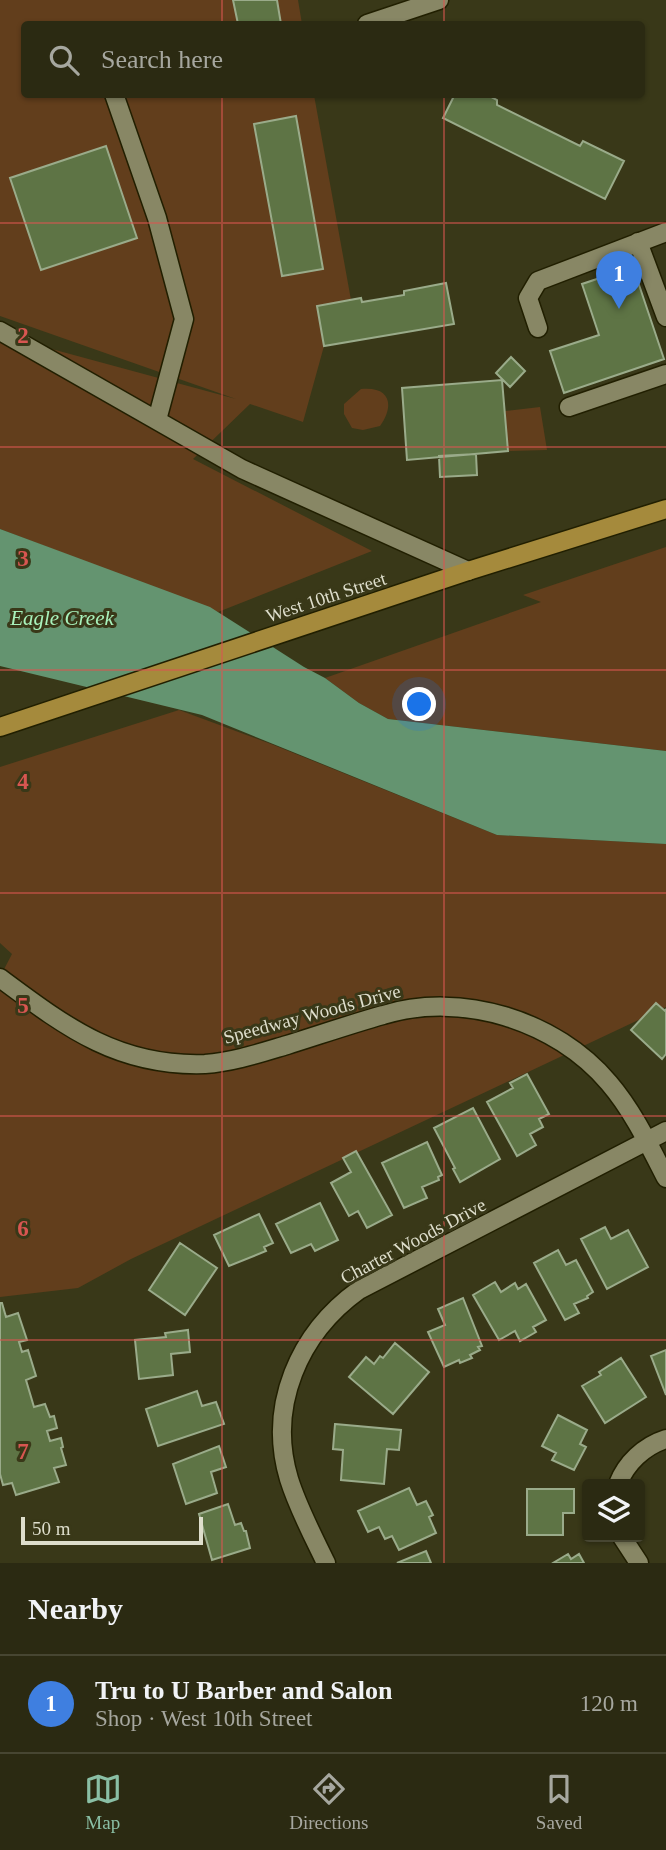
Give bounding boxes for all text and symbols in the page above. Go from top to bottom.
search box [21,21,645,98]
icon: search [45,41,83,79]
text: Search here [101,45,223,74]
pin: 1 [596,251,642,309]
text: 2 [17,323,29,348]
text: 3 [17,546,29,571]
street label: West 10th Street [263,567,389,626]
water label: Eagle Creek [9,606,114,630]
your location [402,687,436,721]
text: 4 [17,769,29,794]
street label: Speedway Woods Drive [221,980,403,1048]
text: 5 [17,993,29,1018]
street label: Charter Woods Drive [337,1194,489,1288]
text: 6 [17,1216,29,1241]
text: 7 [17,1439,29,1464]
map controls [582,1479,645,1542]
button: layers [582,1479,645,1542]
scale bar [21,1514,203,1546]
text: 50 m [32,1518,71,1539]
text: Nearby [28,1592,123,1625]
text: Tru to U Barber and Salon [95,1676,392,1705]
text: 1 [45,1691,57,1716]
text: 120 m [580,1691,638,1716]
text: Shop · West 10th Street [95,1706,313,1731]
tab: Map [84,1770,122,1834]
tab: Directions [289,1770,368,1834]
tab: Saved [536,1770,582,1834]

